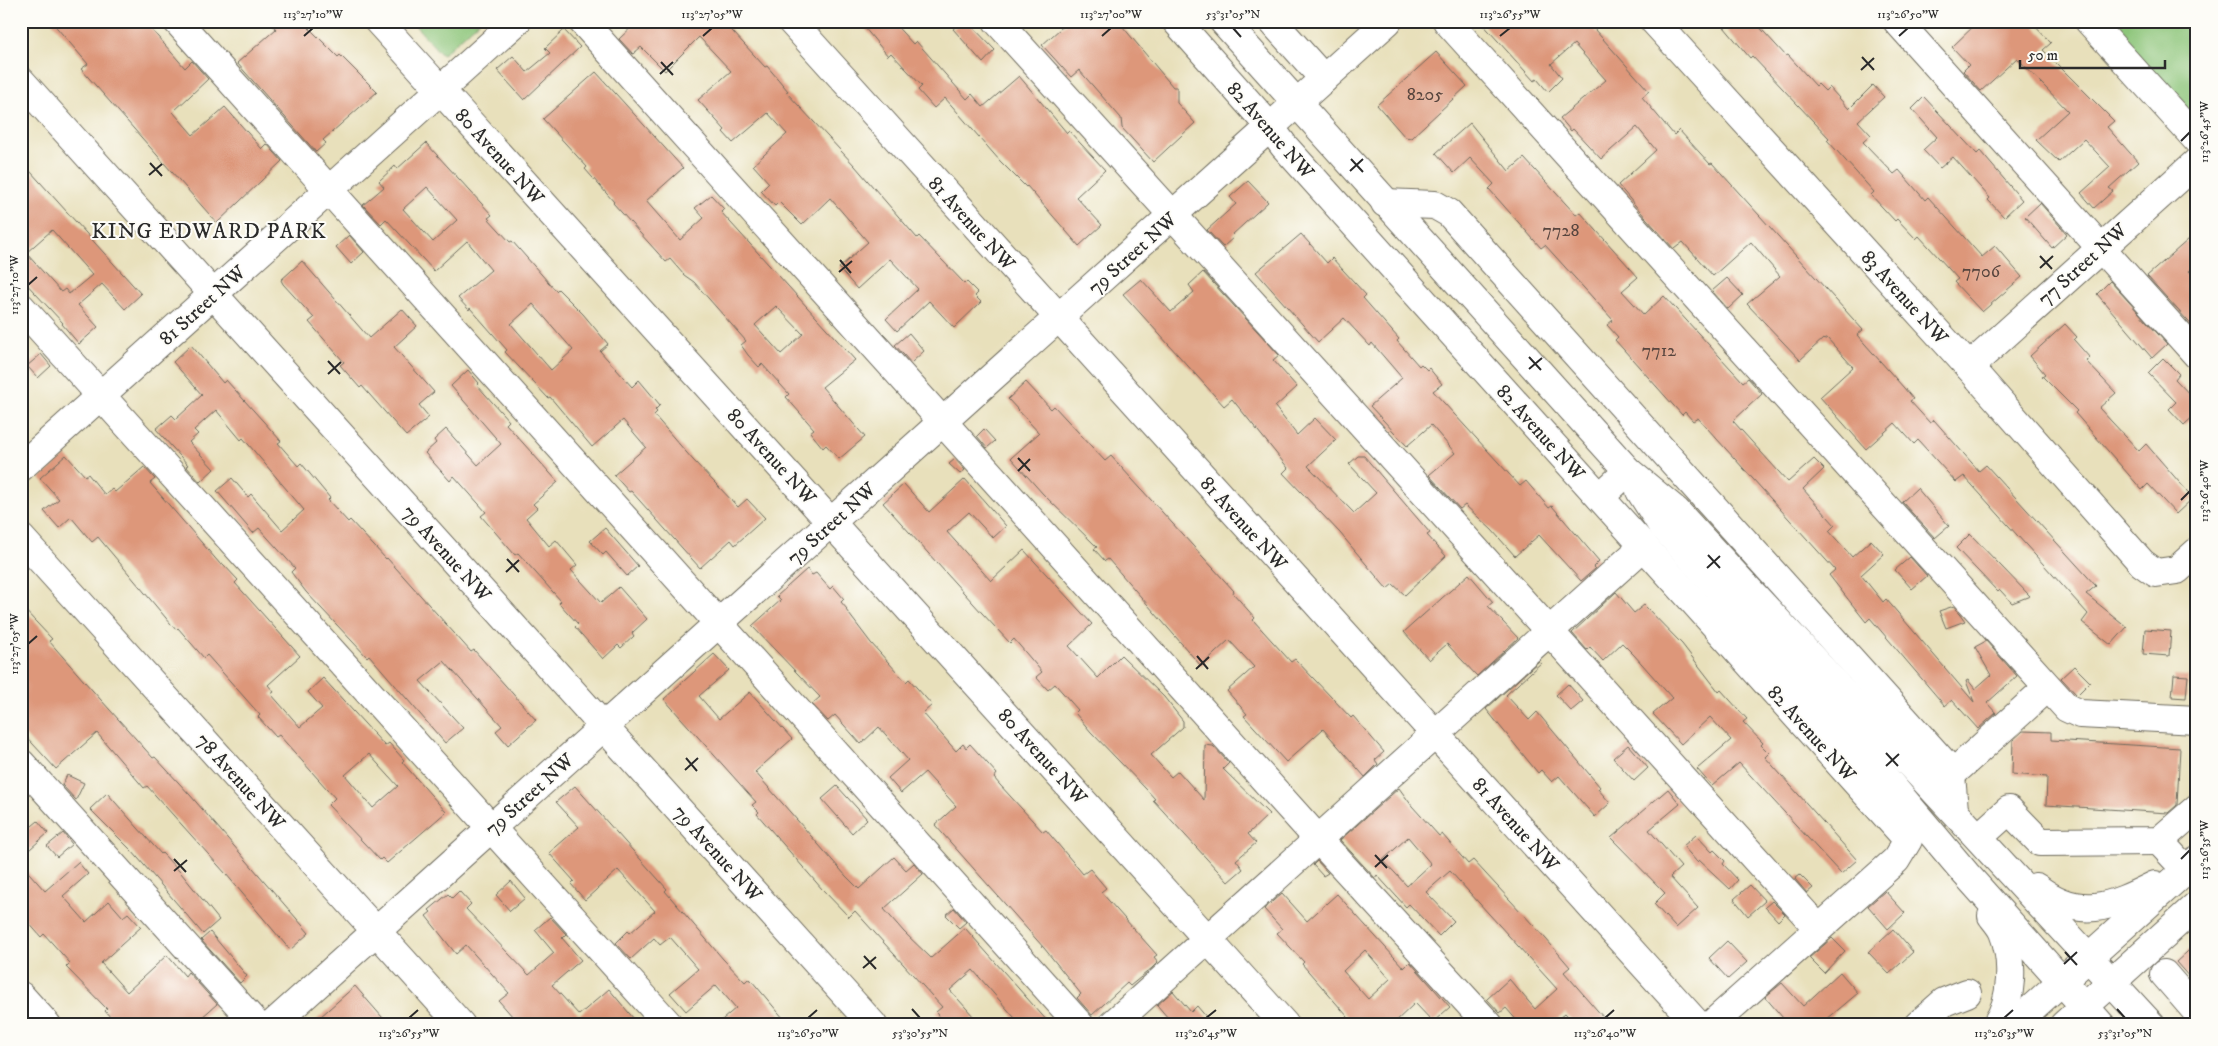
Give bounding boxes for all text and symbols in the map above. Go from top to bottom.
text: 113°27'10"W [283,7,344,22]
text: 113°27'05"W [681,7,744,22]
text: 113°27'00"W [1080,7,1143,22]
text: 53°31'05"N [1206,7,1260,22]
text: 113°26'55"W [1479,7,1542,22]
text: 113°26'50"W [1877,7,1940,22]
scale bar [2020,38,2166,70]
text: 50 m [2028,46,2058,65]
street label: 82 Avenue NW [1221,77,1319,185]
house number: 8205 [1407,84,1443,106]
text: 113°26'45"W [2197,100,2212,163]
street label: 80 Avenue NW [449,103,549,211]
street label: 81 Avenue NW [922,172,1020,277]
street label: 79 Street NW [1083,207,1183,301]
district label: KING EDWARD PARK [91,218,327,245]
street label: 77 Street NW [2033,218,2133,312]
house number: 7728 [1543,220,1579,242]
street label: 83 Avenue NW [1855,246,1953,351]
text: 113°27'10"W [7,254,22,315]
street label: 81 Street NW [155,260,252,352]
house number: 7706 [1962,261,2001,283]
house number: 7712 [1642,340,1676,362]
street label: 82 Avenue NW [1490,380,1590,487]
street label: 80 Avenue NW [721,403,821,511]
text: 113°26'40"W [2197,459,2212,522]
street label: 81 Avenue NW [1194,472,1292,577]
street label: 79 Street NW [782,477,882,571]
street label: 79 Avenue NW [396,500,496,608]
text: 113°27'05"W [7,612,22,675]
street label: 82 Avenue NW [1761,681,1861,788]
street label: 80 Avenue NW [992,703,1092,811]
street label: 78 Avenue NW [190,728,290,836]
street label: 79 Street NW [480,748,580,842]
street label: 81 Avenue NW [1466,773,1564,878]
street label: 79 Avenue NW [667,800,767,908]
text: 113°26'35"W [2197,819,2212,880]
text: 113°26'55"W [378,1026,441,1041]
text: 113°26'50"W [777,1026,840,1041]
text: 53°30'55"N [892,1026,948,1041]
text: 113°26'45"W [1175,1026,1238,1041]
text: 113°26'40"W [1574,1026,1637,1041]
text: 113°26'35"W [1974,1026,2035,1041]
text: 53°31'05"N [2098,1026,2152,1041]

